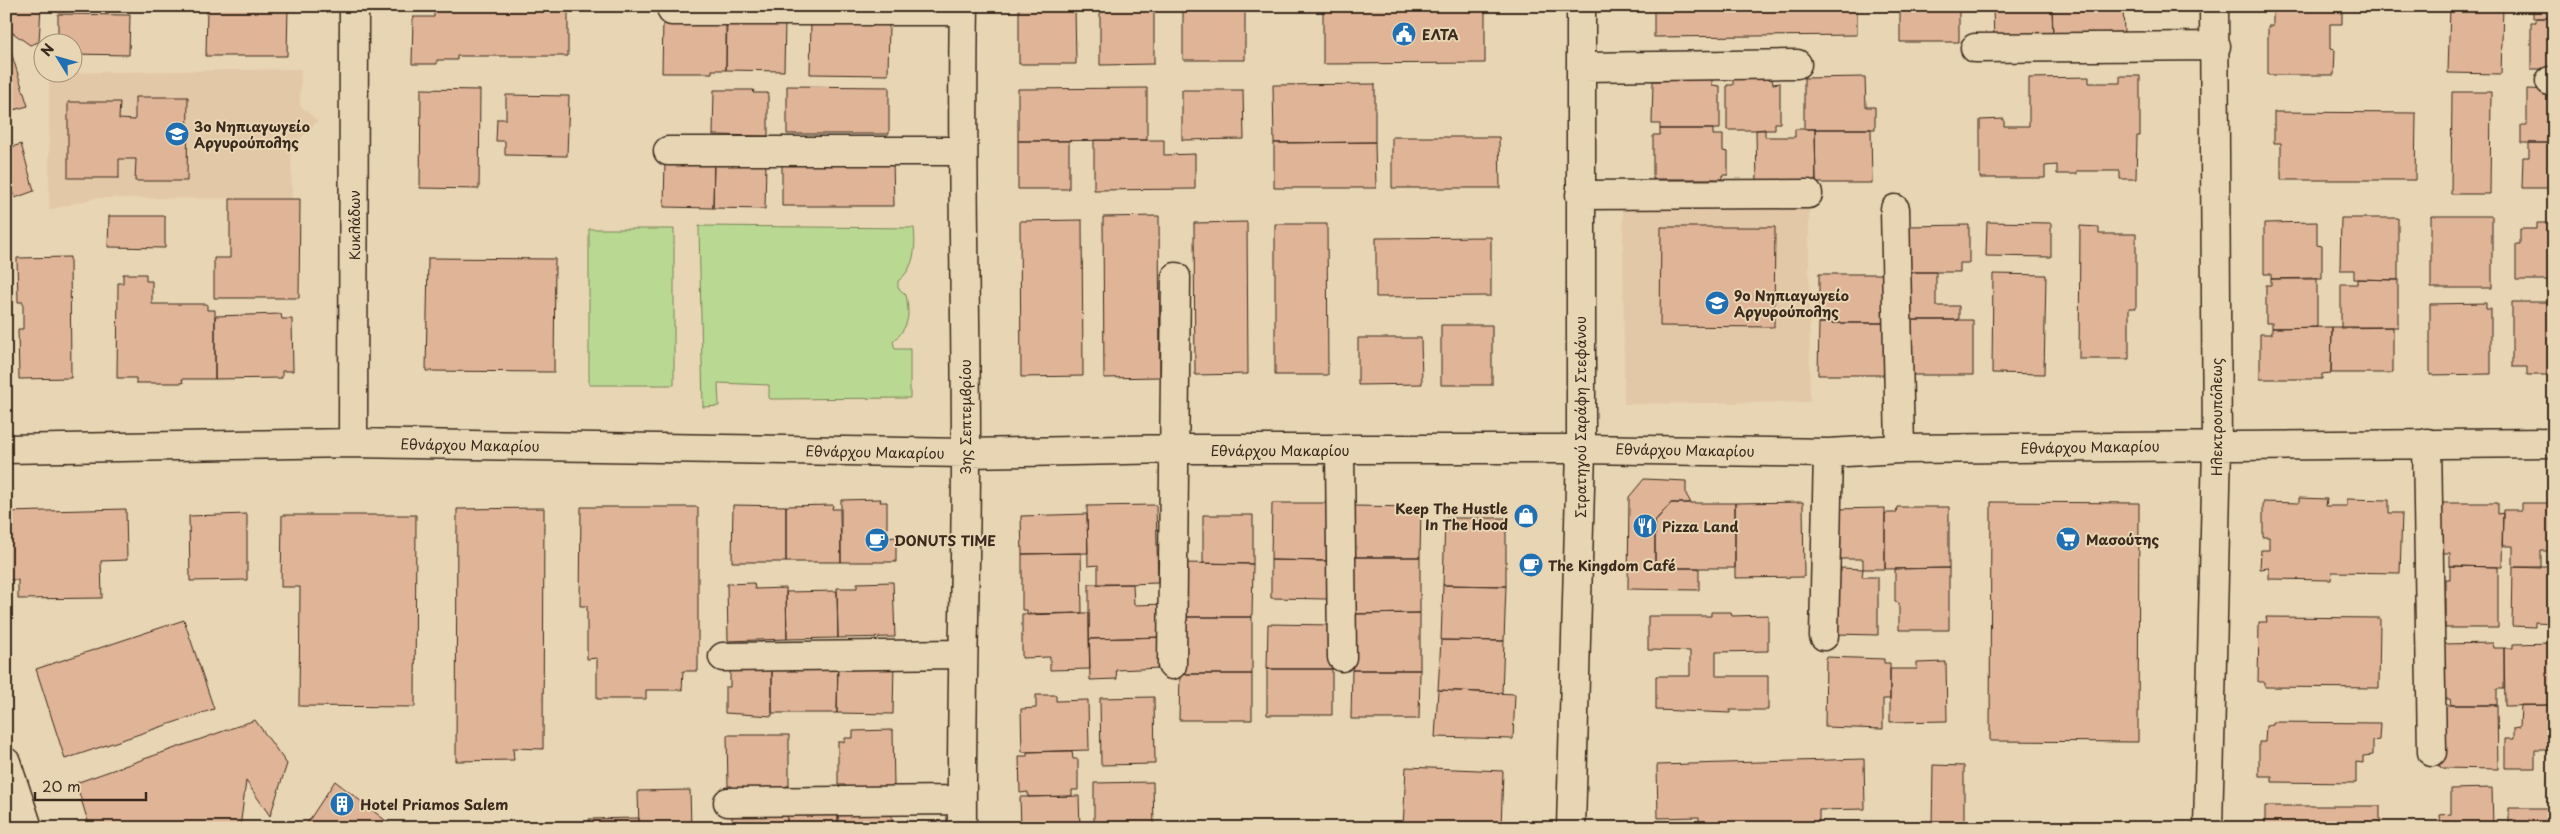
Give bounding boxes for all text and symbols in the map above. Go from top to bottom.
public building icon: ΕΛΤΑ [1391,21,1417,47]
place label: ΕΛΤΑ [1422,24,1459,45]
north arrow [32,32,82,82]
text: N [35,39,59,61]
place label: 3ο Νηπιαγωγείο Αργυρούπολης [194,116,310,153]
school or university icon: 3ο Νηπιαγωγείο Αργυρούπολης [164,121,190,147]
street label: Κυκλάδων [344,190,365,260]
place label: 9ο Νηπιαγωγείο Αργυρούπολης [1734,285,1849,322]
school or university icon: 9ο Νηπιαγωγείο Αργυρούπολης [1704,290,1730,316]
street label: Στρατηγού Σαράφη Στεφάνου [1570,316,1591,518]
street label: Ηλεκτρουπόλεως [2206,358,2227,476]
street label: 3ης Σεπτεμβρίου [955,359,976,475]
street label: Εθνάρχου Μακαρίου [400,433,540,457]
street label: Εθνάρχου Μακαρίου [2020,435,2160,459]
street label: Εθνάρχου Μακαρίου [1615,438,1755,462]
street label: Εθνάρχου Μακαρίου [805,440,945,464]
street label: Εθνάρχου Μακαρίου [1210,440,1350,461]
place label: Keep The Hustle In The Hood [1395,498,1508,535]
shop icon: Keep The Hustle In The Hood [1513,503,1539,529]
restaurant icon: Pizza Land [1632,513,1658,539]
place label: Pizza Land [1662,516,1739,537]
supermarket icon: Μασούτης [2055,526,2081,552]
cafe icon: DONUTS TIME [864,527,890,553]
place label: Μασούτης [2086,529,2160,550]
place label: DONUTS TIME [894,530,996,551]
cafe icon: The Kingdom Café [1518,552,1544,578]
place label: The Kingdom Café [1548,555,1676,576]
scale bar [35,769,146,801]
text: 20 m [42,774,81,797]
building icon: Hotel Priamos Salem [329,791,355,817]
place label: Hotel Priamos Salem [360,794,508,815]

